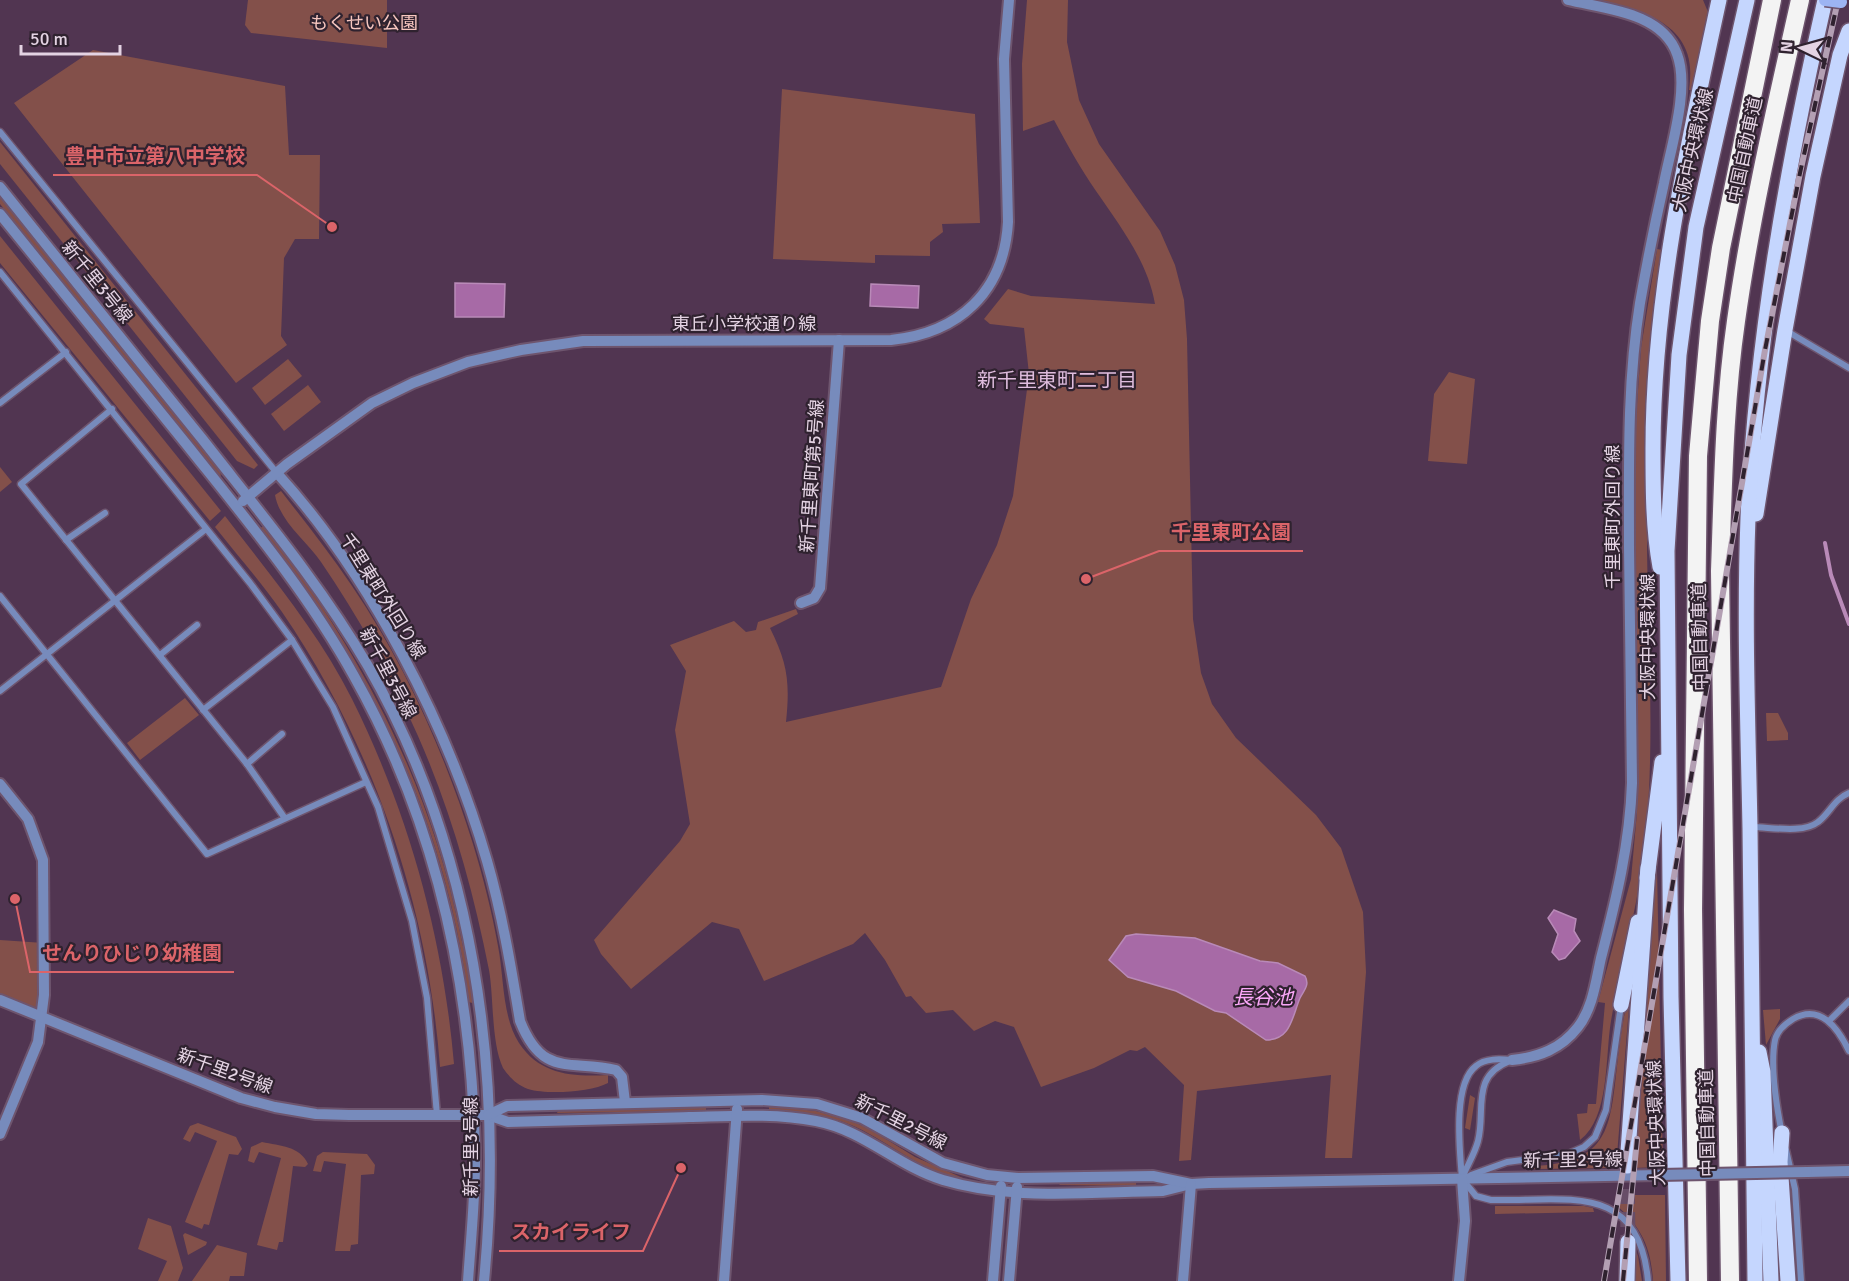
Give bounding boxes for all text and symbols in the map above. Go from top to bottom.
park label: もくせい公園 [310,12,418,34]
scale bar [21,18,120,56]
north arrow [1771,18,1831,78]
text: 50 m [30,28,68,50]
text: N [1777,40,1798,53]
street label: 大阪中央環状線 [1668,86,1718,214]
street label: 中国自動車道 [1723,95,1767,205]
callout: 豊中市立第八中学校 [53,137,257,175]
text: 豊中市立第八中学校 [65,144,245,169]
street label: 新千里3号線 [57,236,137,328]
street label: 東丘小学校通り線 [672,313,816,335]
district label: 新千里東町二丁目 [977,368,1137,393]
street label: 新千里東町第5号線 [796,399,828,553]
street label: 千里東町外回り線 [1602,445,1624,589]
callout: 千里東町公園 [1159,513,1303,551]
text: 千里東町公園 [1171,520,1291,545]
street label: 千里東町外回り線 [336,529,430,663]
street label: 大阪中央環状線 [1637,574,1659,700]
street label: 中国自動車道 [1688,583,1712,691]
street label: 新千里3号線 [355,624,421,722]
callout: せんりひじり幼稚園 [30,934,234,972]
text: せんりひじり幼稚園 [42,941,222,966]
water label: 長谷池 [1233,985,1295,1010]
street label: 新千里2号線 [174,1044,276,1098]
street label: 大阪中央環状線 [1643,1060,1669,1186]
street label: 中国自動車道 [1695,1069,1719,1177]
street label: 新千里2号線 [852,1090,950,1154]
street label: 新千里3号線 [460,1097,482,1197]
street label: 新千里2号線 [1523,1148,1623,1172]
callout: スカイライフ [499,1213,643,1251]
text: スカイライフ [511,1220,631,1245]

